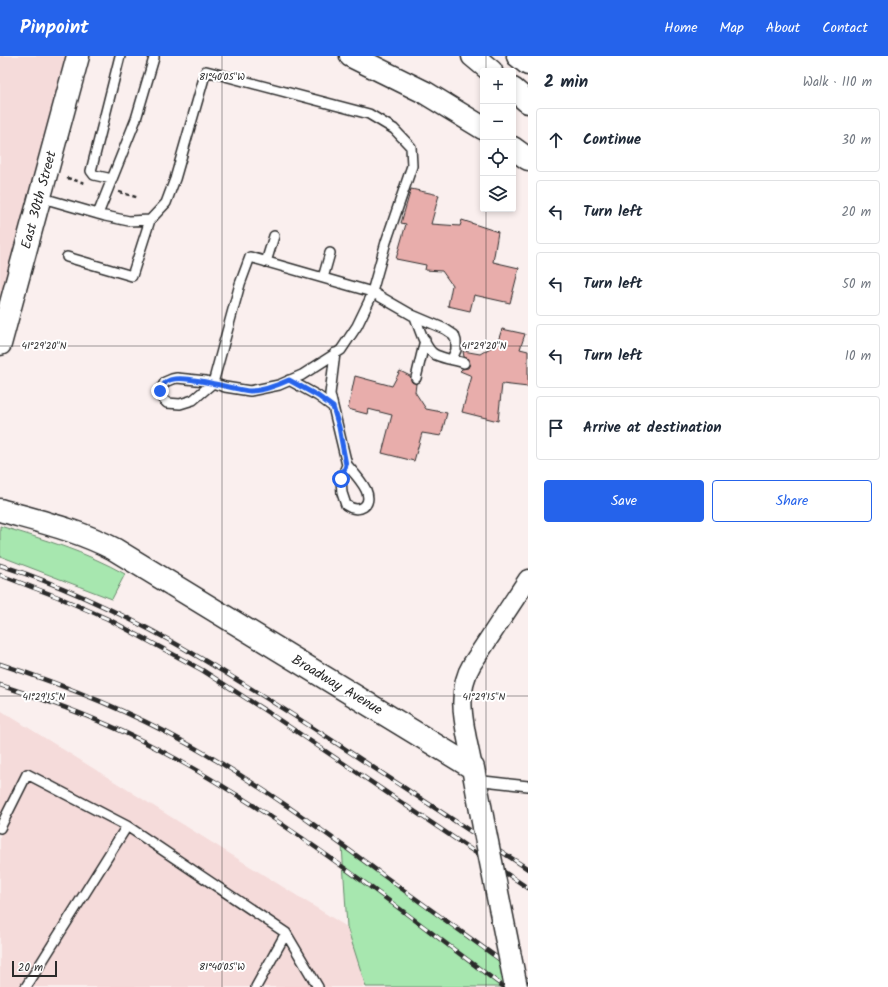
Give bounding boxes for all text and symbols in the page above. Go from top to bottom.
text: Pinpoint [20,13,89,43]
text: Home [664,17,698,39]
text: Map [720,17,744,39]
text: About [766,17,800,39]
text: Contact [822,17,868,39]
map controls [480,68,516,212]
button: + [480,68,516,104]
text: 81°40'05"W [199,69,245,85]
text: 2 min [544,69,588,96]
text: Walk · 110 m [803,72,872,93]
button: − [480,104,516,140]
text: Continue [583,128,641,152]
icon: ahead [545,129,567,151]
text: 30 m [842,130,871,151]
button: locate [480,140,516,176]
street label: East 30th Street [15,148,63,252]
button: layers [480,176,516,212]
text: Turn left [583,200,643,224]
icon: left [545,201,567,223]
text: 20 m [841,202,871,223]
text: Turn left [583,272,643,296]
icon: left [545,273,567,295]
text: 50 m [842,274,871,295]
text: 41°29'20"N [21,338,67,354]
text: 41°29'20"N [461,338,507,354]
text: Turn left [583,344,643,368]
icon: left [545,345,567,367]
text: 10 m [845,346,871,367]
route end [151,382,169,400]
text: Arrive at destination [583,416,722,440]
icon: arrive [545,417,567,439]
route start [332,470,350,488]
button: Save [544,480,704,522]
button: Share [712,480,872,522]
street label: Broadway Avenue [287,649,387,721]
text: 41°29'15"N [23,689,66,705]
text: 41°29'15"N [463,689,506,705]
scale bar [12,959,57,978]
text: 20 m [18,959,43,977]
text: 81°40'05"W [199,959,245,975]

